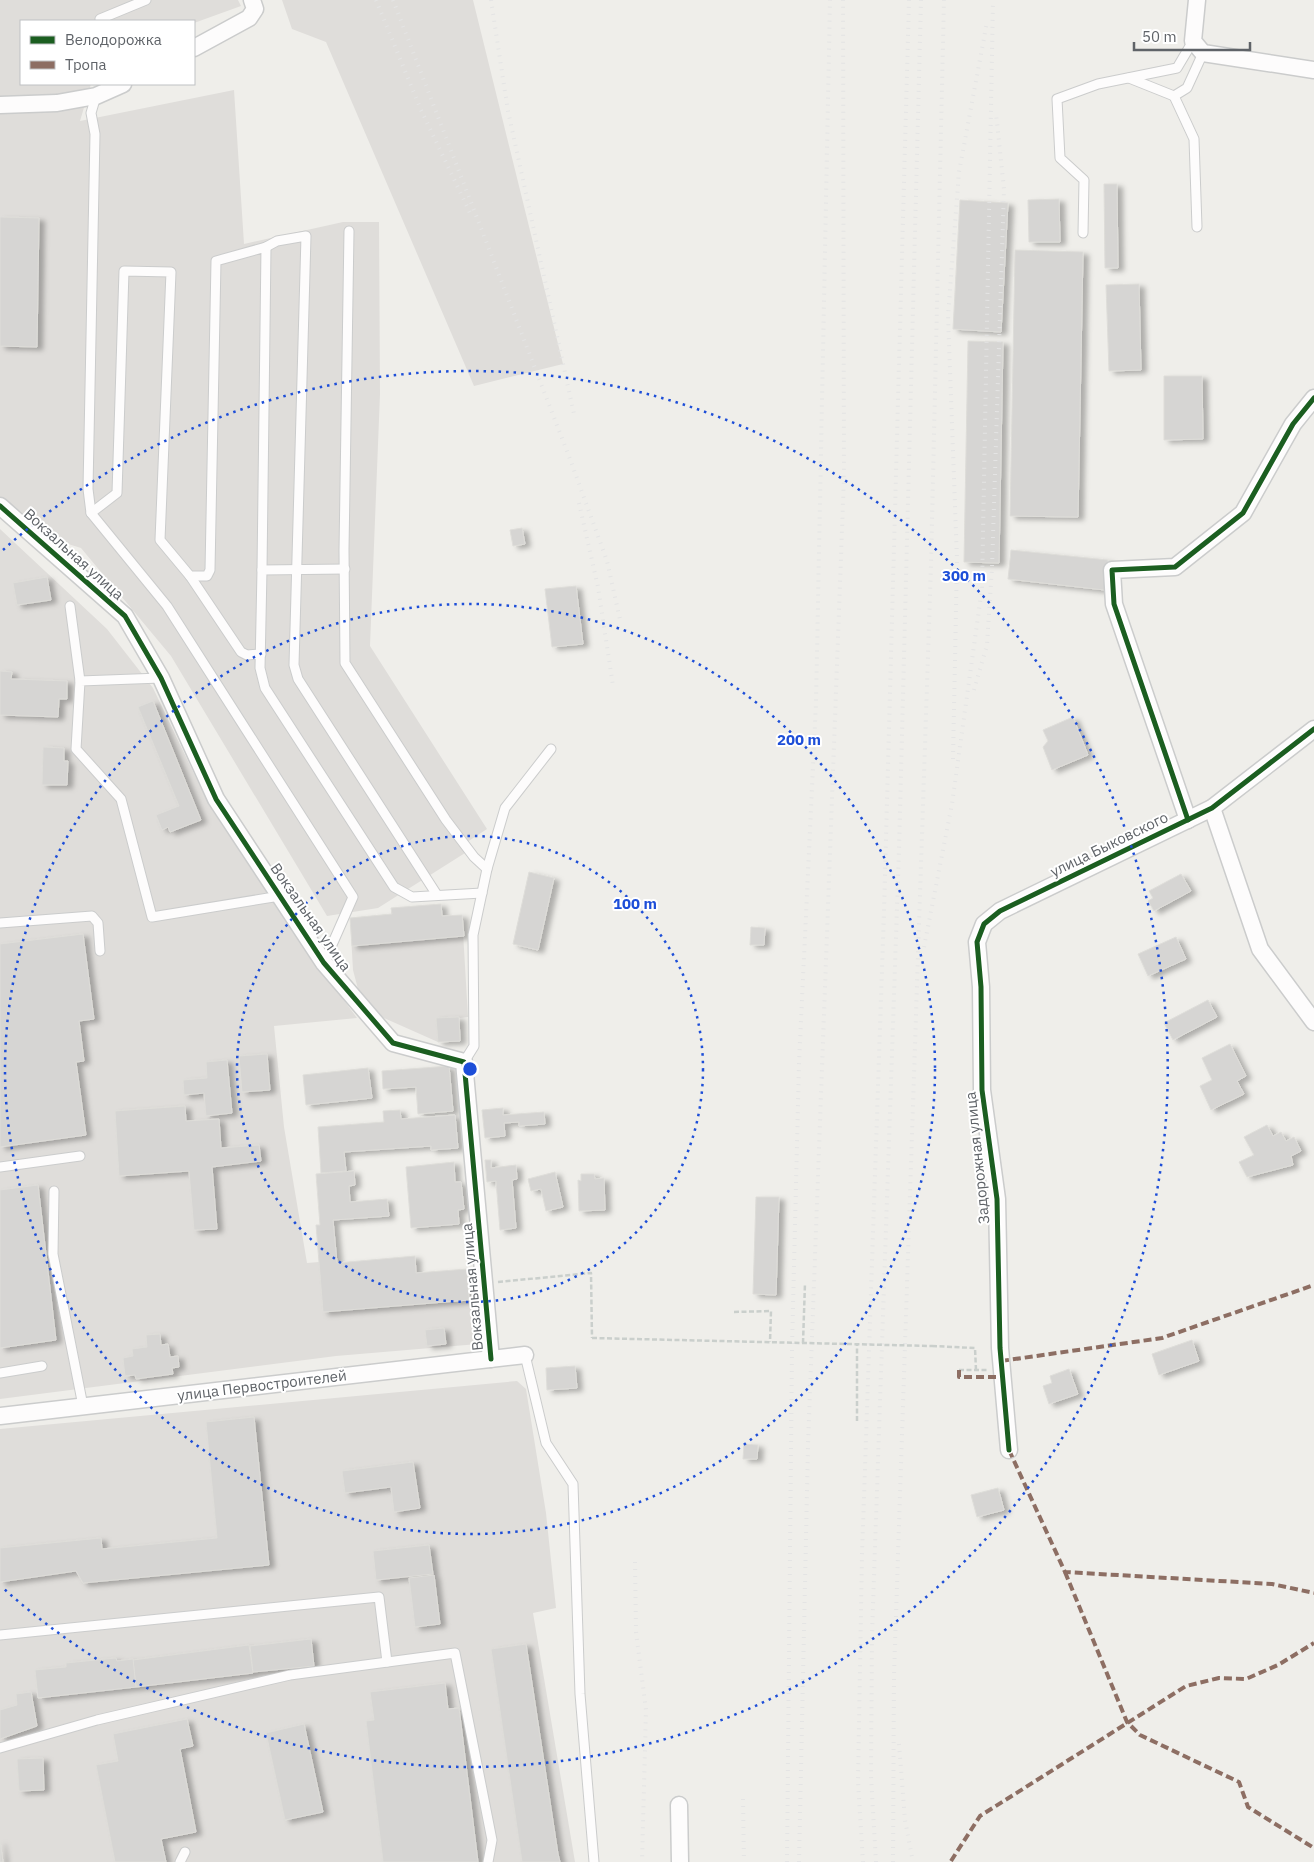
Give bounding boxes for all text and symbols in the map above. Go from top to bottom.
legend [20,20,195,85]
scale bar [1134,20,1250,52]
text: 50 m [1142,27,1177,46]
text: Велодорожка [65,30,162,49]
text: Тропа [65,55,107,74]
street label: Вокзальная улица [20,504,128,604]
text: 300 m [942,566,986,585]
text: 200 m [777,730,821,749]
street label: улица Быковского [1047,807,1171,881]
street label: Вокзальная улица [266,859,356,975]
text: 100 m [613,894,657,913]
centre of rings [461,1060,479,1078]
street label: Задорожная улица [961,1091,993,1225]
street label: Вокзальная улица [457,1222,487,1352]
street label: улица Первостроителей [176,1365,348,1405]

